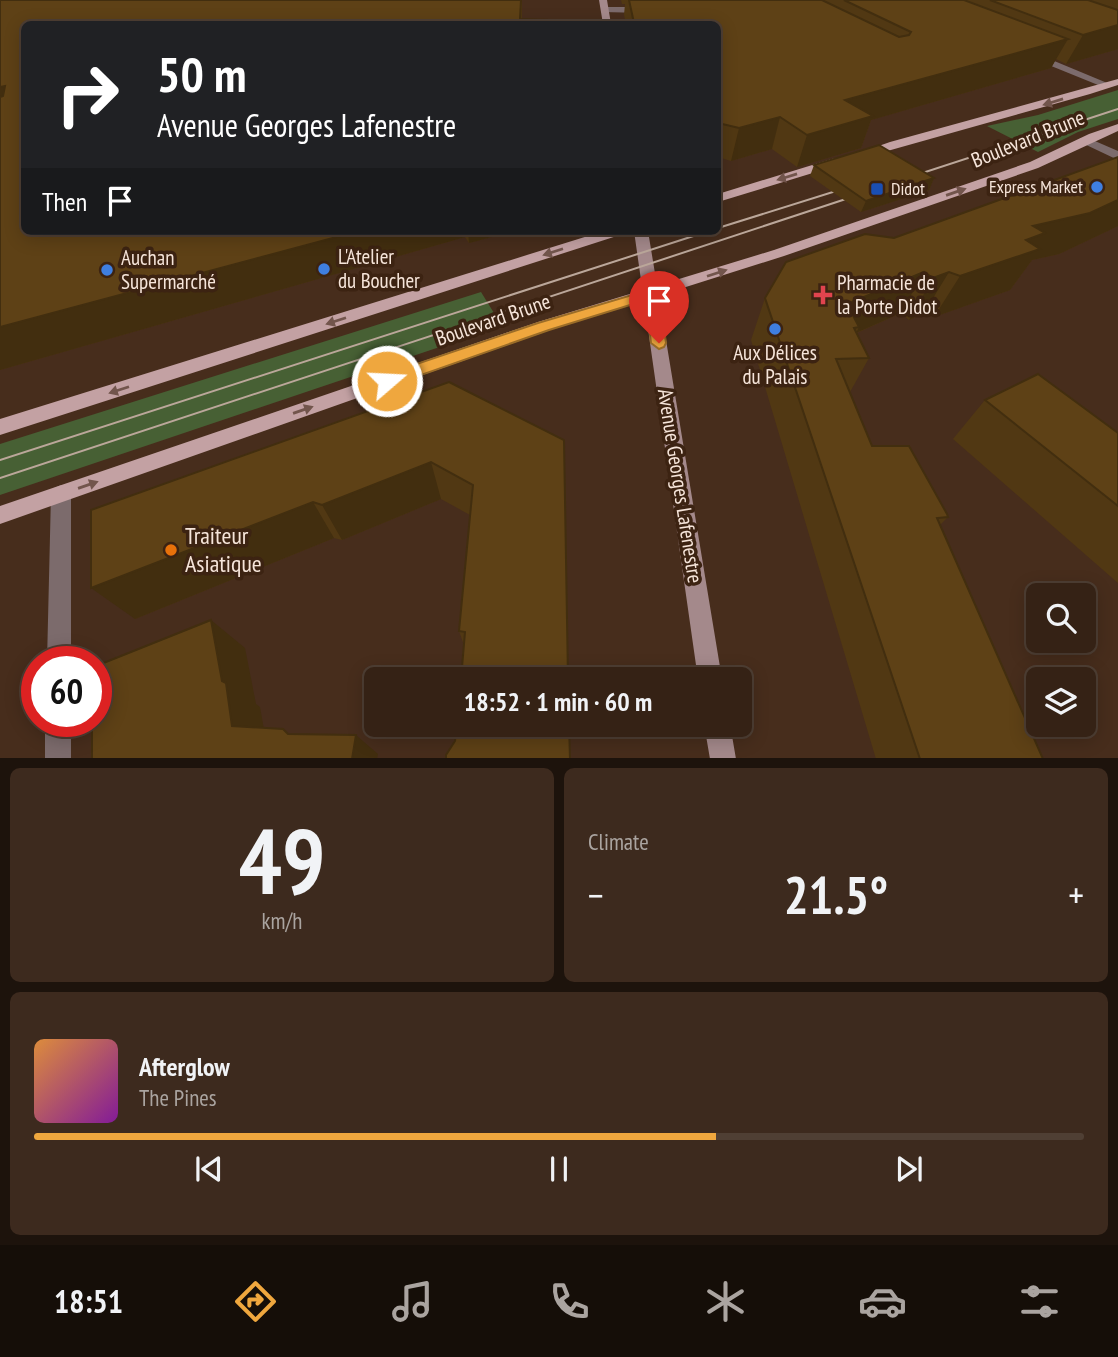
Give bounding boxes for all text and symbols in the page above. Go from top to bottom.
text: 50 m [157,42,246,106]
icon: right [42,49,133,140]
one-way arrow [1042,97,1063,108]
text: Avenue Georges Lafenestre [157,104,456,146]
street label: Boulevard Brune [967,104,1088,173]
one-way arrow [776,172,797,182]
place label: Express Market [989,175,1083,198]
place label: Didot [891,177,925,200]
marker: Express Market [1089,179,1105,195]
marker: Didot [869,181,885,197]
icon: arrive [101,182,139,220]
text: Then [42,185,87,218]
one-way arrow [946,186,967,197]
place label: L'Atelier du Boucher [338,243,420,294]
place label: Auchan Supermarché [121,244,216,295]
one-way arrow [542,247,563,258]
marker: L'Atelier du Boucher [316,261,332,277]
marker: Auchan Supermarché [99,262,115,278]
one-way arrow [707,267,728,277]
place label: Pharmacie de la Porte Didot [837,269,937,320]
pin [629,271,689,343]
icon: arrive [640,282,678,320]
street label: Boulevard Brune [432,287,554,352]
marker: Pharmacie de la Porte Didot [815,287,831,303]
one-way arrow [325,316,346,327]
marker: Aux Délices du Palais [767,321,783,337]
place label: Aux Délices du Palais [733,339,817,390]
position arrow [350,344,424,418]
one-way arrow [108,385,129,395]
street label: Avenue Georges Lafenestre [652,387,709,585]
one-way arrow [292,404,313,415]
one-way arrow [77,479,98,490]
place label: Traiteur Asiatique [185,520,262,579]
marker: Traiteur Asiatique [163,542,179,558]
map controls [1026,583,1096,737]
button: search [1026,583,1096,653]
speed limit sign: 60 [21,646,112,737]
button: layers [1026,667,1096,737]
text: 18:52 · 1 min · 60 m [464,685,652,718]
text: 49 [239,801,326,919]
text: Climate [588,827,649,856]
text: 21.5° [784,861,888,928]
text: − [588,870,604,919]
text: + [1068,870,1084,919]
text: km/h [262,906,302,935]
text: Afterglow [139,1050,230,1083]
text: The Pines [139,1083,217,1112]
icon: previous [190,1150,228,1188]
icon: pause [540,1150,578,1188]
icon: next [890,1150,928,1188]
icon: directions [231,1277,280,1326]
icon: music [388,1277,437,1326]
icon: phone [545,1277,594,1326]
icon: climate [701,1277,750,1326]
icon: car [858,1277,907,1326]
icon: filters [1015,1277,1064,1326]
text: 18:51 [54,1280,123,1322]

